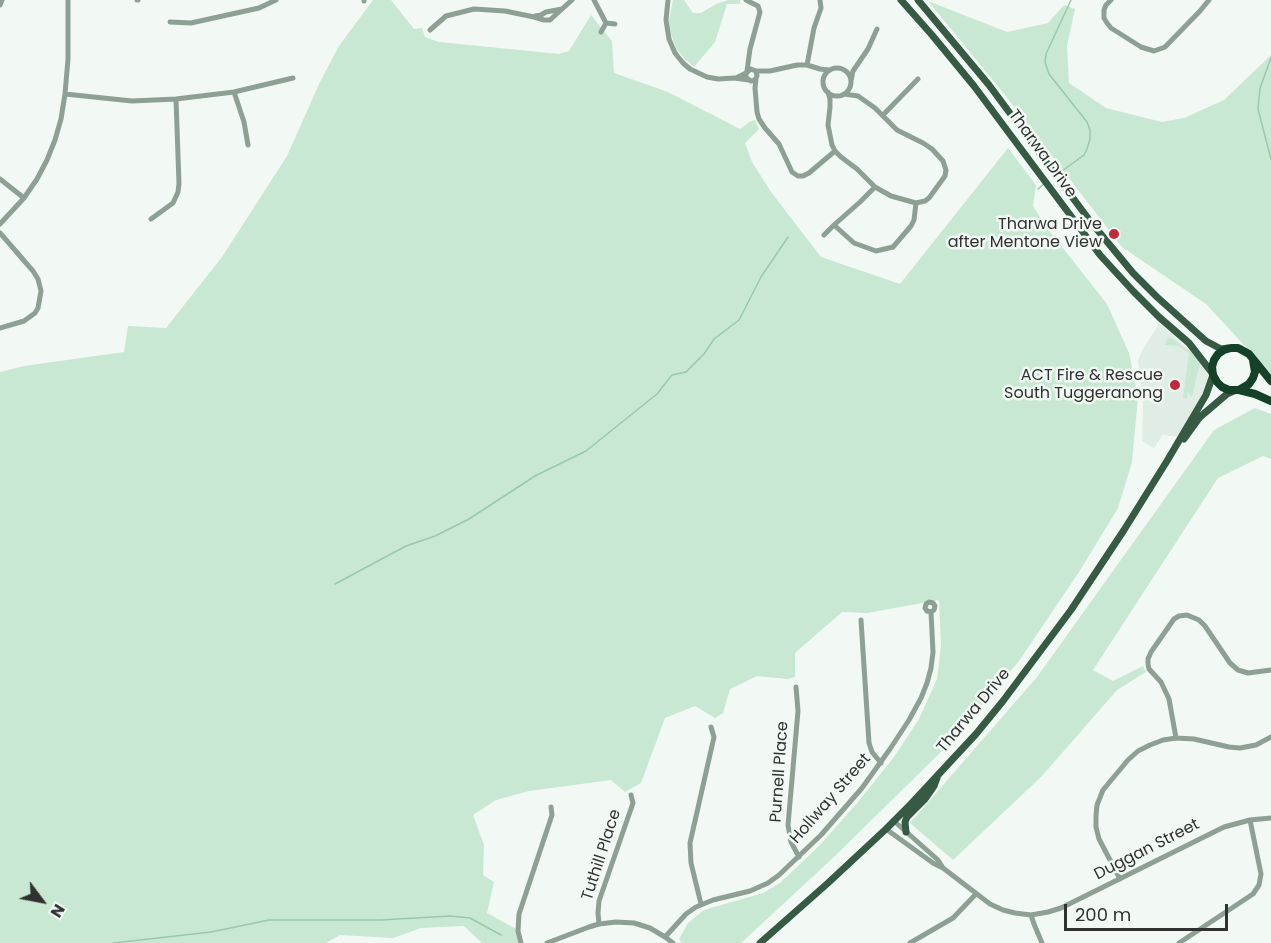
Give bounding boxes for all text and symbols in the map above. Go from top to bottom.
street label: Tharwa Drive [1004,106,1080,202]
place label: Tharwa Drive after Mentone View [948,215,1102,253]
marker: Tharwa Drive after Mentone View [1107,227,1121,241]
place label: ACT Fire & Rescue South Tuggeranong [1004,366,1163,404]
marker: ACT Fire & Rescue South Tuggeranong [1168,378,1182,392]
street label: Tharwa Drive [933,665,1015,757]
street label: Purnell Place [767,721,793,823]
street label: Hollway Street [787,750,875,848]
street label: Tuthill Place [578,807,626,903]
street label: Duggan Street [1091,815,1203,885]
north arrow [12,871,72,931]
scale bar [1067,892,1230,930]
text: N [45,900,71,922]
text: 200 m [1075,902,1131,927]

